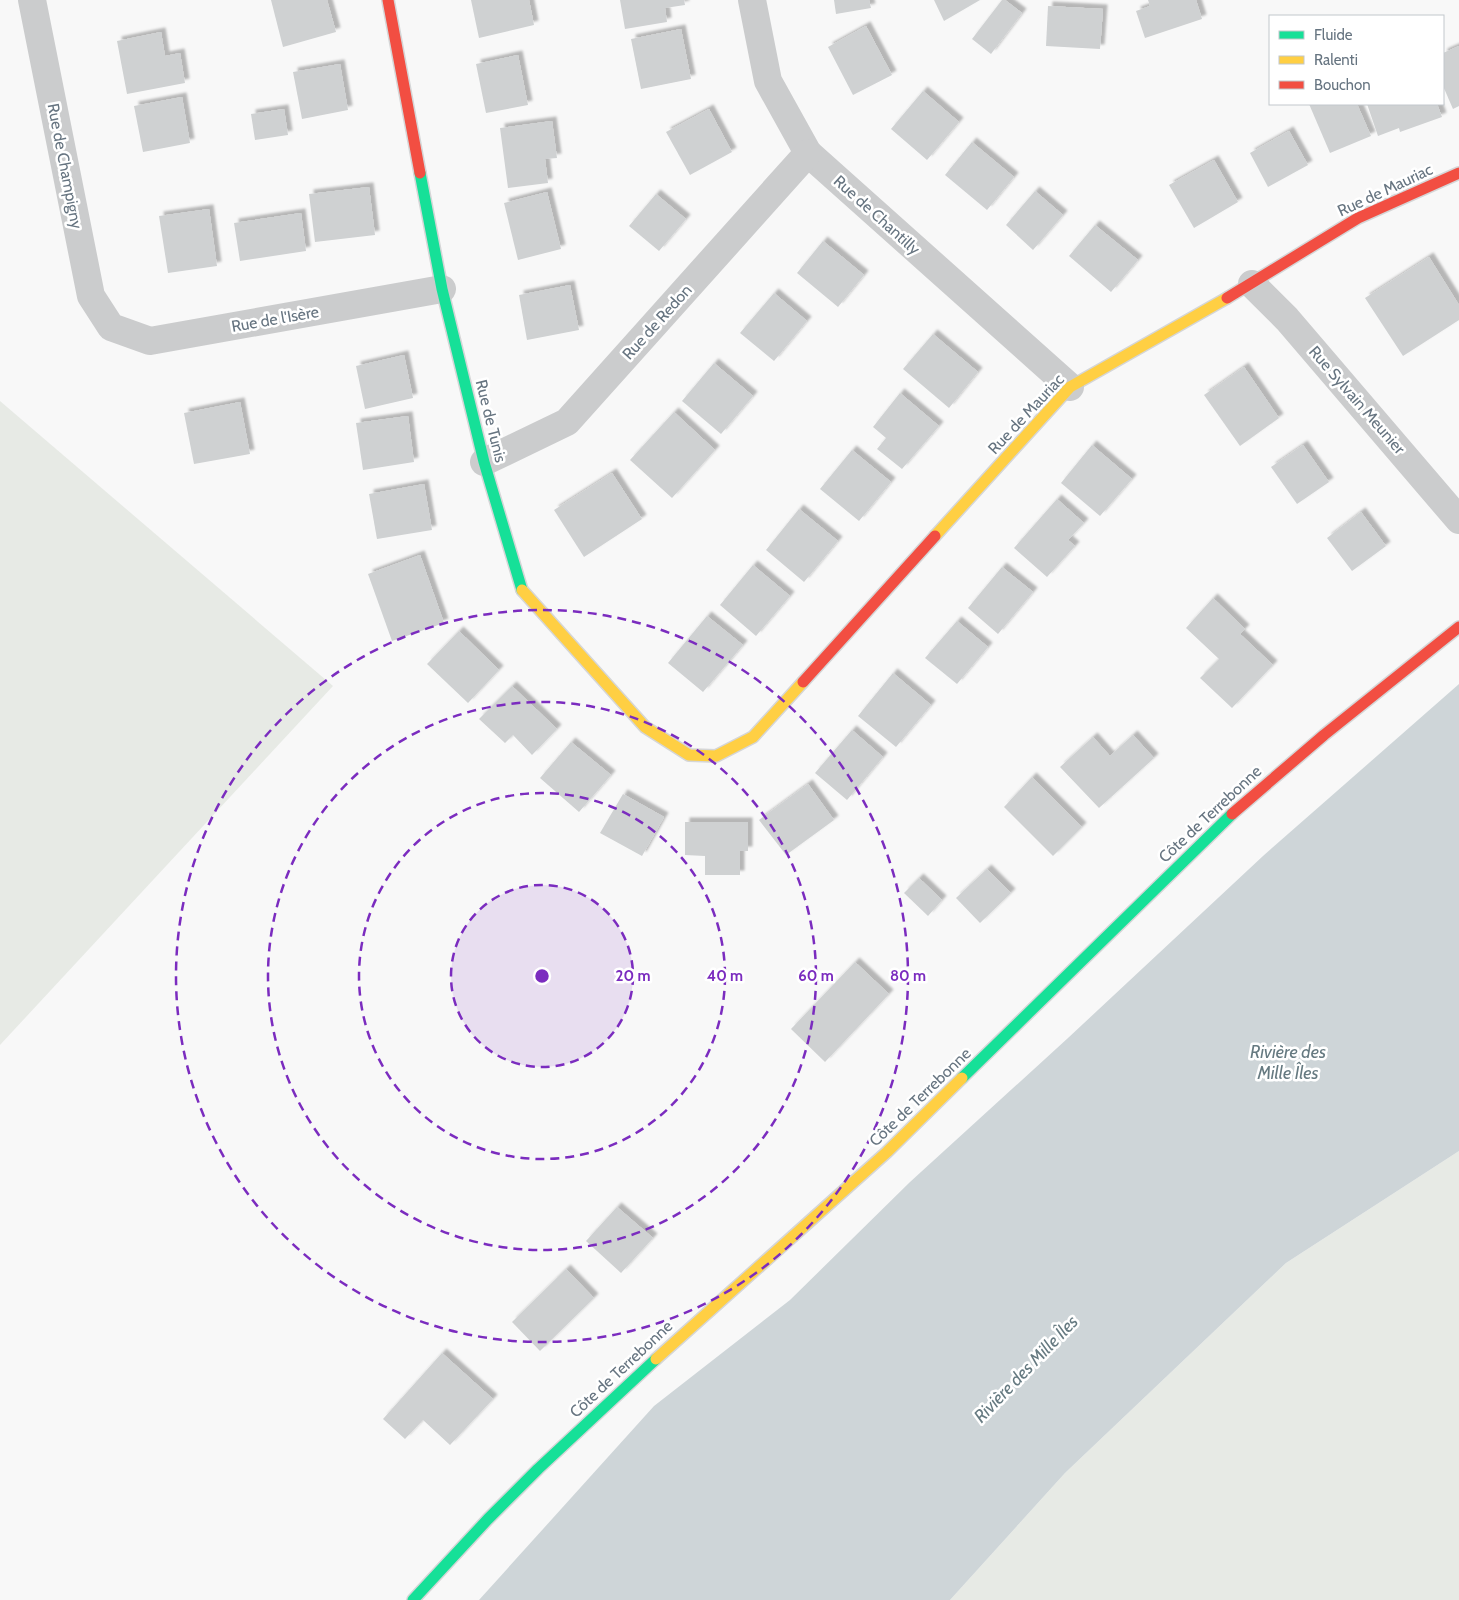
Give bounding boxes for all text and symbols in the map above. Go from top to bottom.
legend [1269,15,1444,105]
text: Fluide [1314,26,1353,44]
text: Ralenti [1314,51,1358,69]
text: Bouchon [1314,76,1371,94]
street label: Rue de Champigny [43,102,87,230]
street label: Rue de Mauriac [1334,160,1436,220]
street label: Rue de Chantilly [830,171,924,259]
street label: Rue de Redon [618,281,696,363]
street label: Rue de l'Isère [230,302,320,336]
street label: Rue Sylvain Meunier [1305,342,1410,459]
street label: Rue de Mauriac [984,370,1068,458]
street label: Rue de Tunis [472,378,511,465]
street label: Côte de Terrebonne [1155,762,1265,866]
centre of rings [533,967,551,985]
text: 20 m [616,967,650,985]
text: 40 m [707,967,743,985]
text: 60 m [798,967,834,985]
text: 80 m [890,967,926,985]
water label: Rivière des Mille Îles [1250,1041,1326,1084]
street label: Côte de Terrebonne [865,1044,975,1150]
water label: Rivière des Mille Îles [969,1310,1083,1427]
street label: Côte de Terrebonne [566,1317,676,1421]

